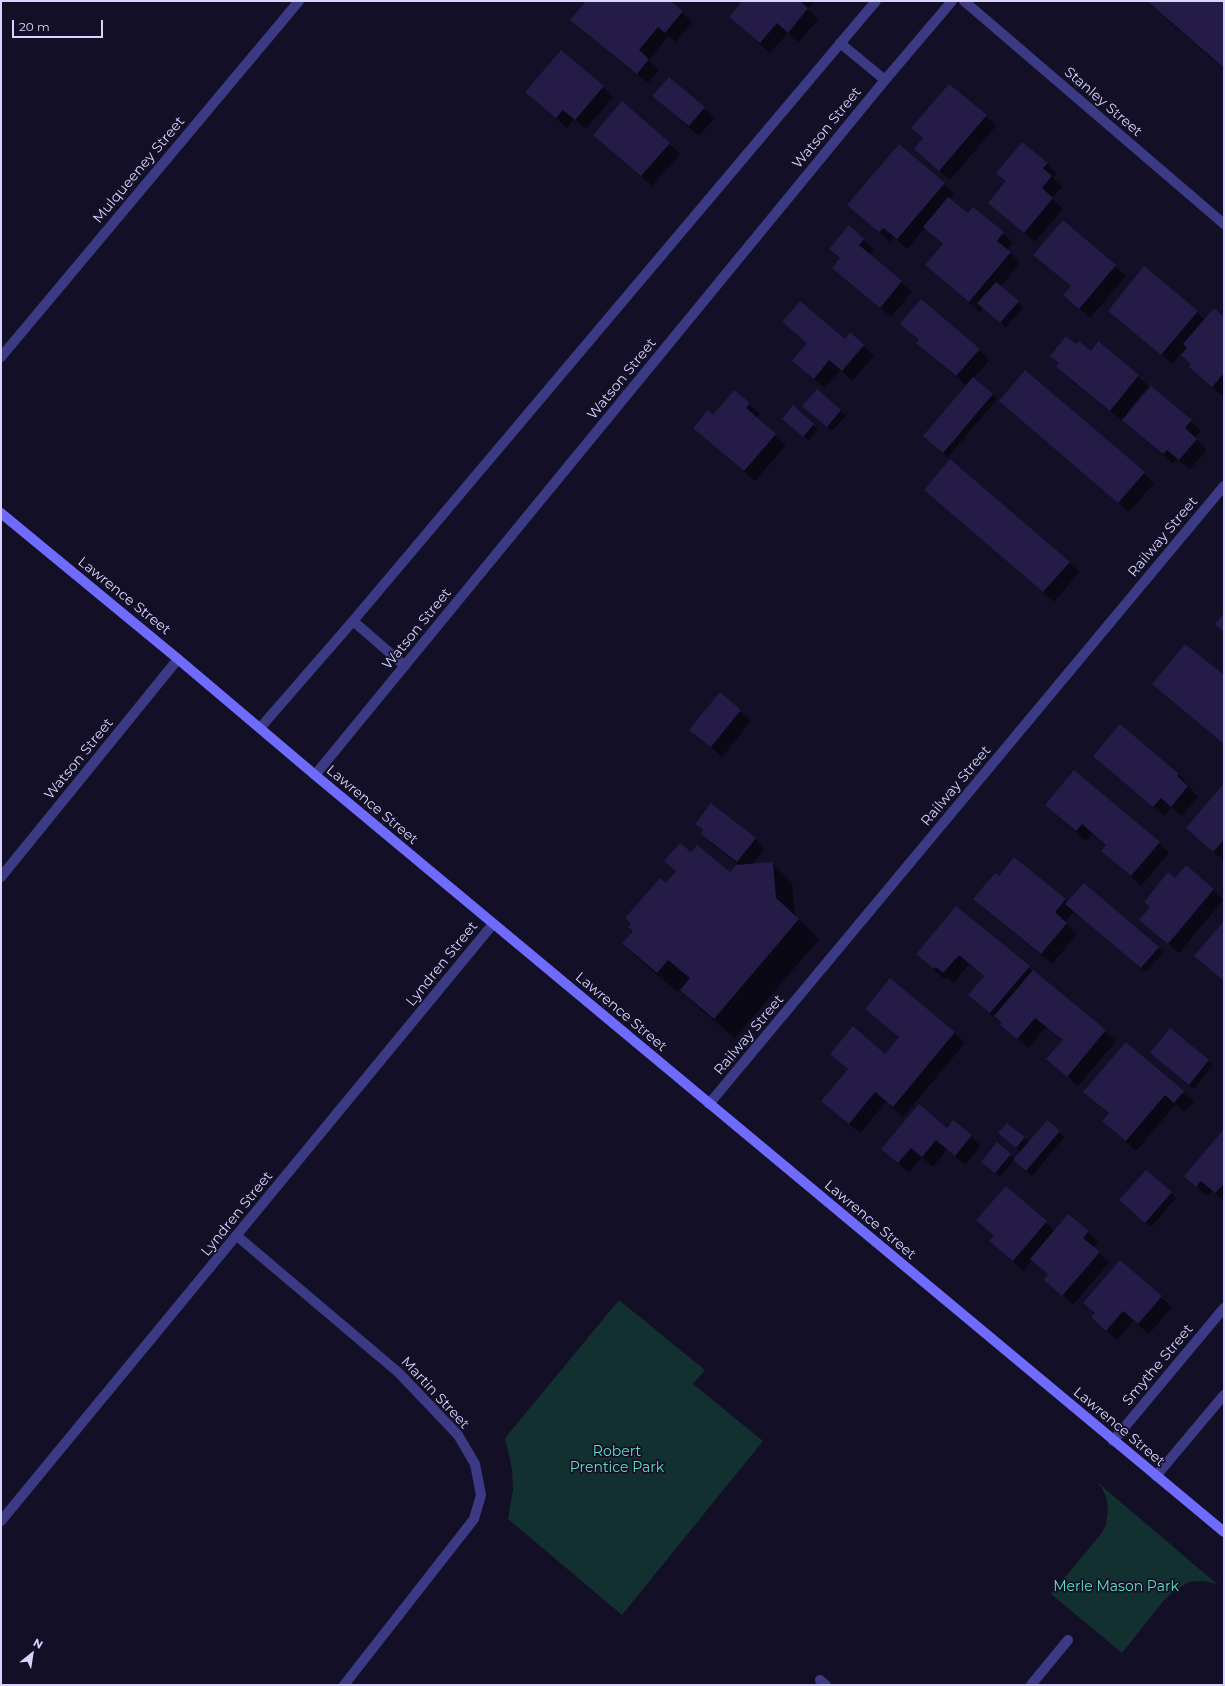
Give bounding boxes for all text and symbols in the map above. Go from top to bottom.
scale bar [14,12,105,38]
text: 20 m [19,19,50,34]
street label: Stanley Street [1061,64,1145,140]
street label: Watson Street [789,84,865,172]
street label: Mulqueeney Street [90,113,188,227]
street label: Watson Street [584,335,660,423]
street label: Railway Street [1125,494,1201,580]
street label: Lawrence Street [74,554,174,638]
street label: Watson Street [379,585,455,673]
street label: Watson Street [41,715,117,803]
street label: Railway Street [918,743,994,829]
street label: Lawrence Street [323,762,421,848]
street label: Lyndren Street [403,918,481,1010]
street label: Lawrence Street [572,969,670,1055]
street label: Railway Street [711,992,787,1078]
street label: Lyndren Street [198,1168,276,1260]
street label: Lawrence Street [821,1177,919,1263]
street label: Smythe Street [1119,1321,1197,1409]
street label: Martin Street [397,1353,473,1433]
street label: Lawrence Street [1070,1384,1168,1470]
park label: Robert Prentice Park [570,1444,664,1476]
park label: Merle Mason Park [1053,1579,1179,1595]
north arrow [12,1634,52,1674]
text: N [31,1635,45,1652]

